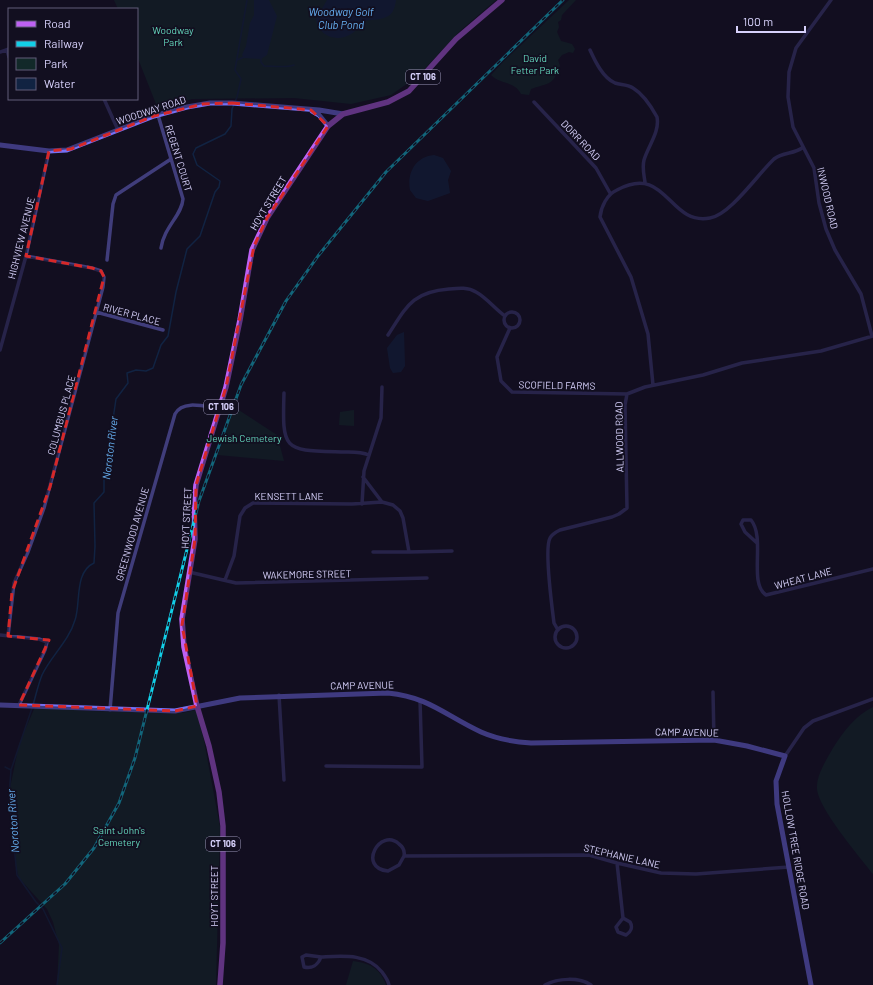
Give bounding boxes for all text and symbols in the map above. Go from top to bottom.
water label: Woodway Golf Club Pond [308,5,375,31]
legend [8,8,138,100]
scale bar [737,8,805,34]
text: 100 m [743,14,773,28]
text: Road [44,16,71,30]
park label: Woodway Park [152,24,194,48]
text: Railway [44,36,84,50]
park label: David Fetter Park [511,52,559,76]
text: Park [44,56,68,70]
road number: CT 106 [406,70,440,84]
text: Water [44,76,76,90]
street label: WOODWAY ROAD [115,93,187,127]
street label: DORR ROAD [559,117,603,163]
street label: REGENT COURT [163,123,195,193]
street label: INWOOD ROAD [815,166,841,230]
street label: HOYT STREET [247,173,289,232]
street label: HIGHVIEW AVENUE [5,196,37,280]
street label: RIVER PLACE [102,301,162,327]
street label: COLUMBUS PLACE [45,374,77,456]
street label: SCOFIELD FARMS [519,378,596,392]
road number: CT 106 [204,400,238,414]
street label: ALLWOOD ROAD [612,401,626,473]
water label: Noroton River [99,414,120,480]
park label: Jewish Cemetery [206,432,282,444]
street label: GREENWOOD AVENUE [113,486,151,582]
street label: HOYT STREET [178,487,194,549]
street label: KENSETT LANE [254,490,324,502]
street label: WHEAT LANE [773,565,833,591]
street label: WAKEMORE STREET [262,567,352,581]
street label: CAMP AVENUE [330,678,394,692]
street label: CAMP AVENUE [655,725,719,739]
water label: Noroton River [4,788,21,853]
street label: HOLLOW TREE RIDGE ROAD [780,790,812,910]
park label: Saint John's Cemetery [93,824,145,848]
road number: CT 106 [206,837,240,851]
street label: STEPHANIE LANE [583,841,661,871]
street label: HOYT STREET [208,865,220,927]

